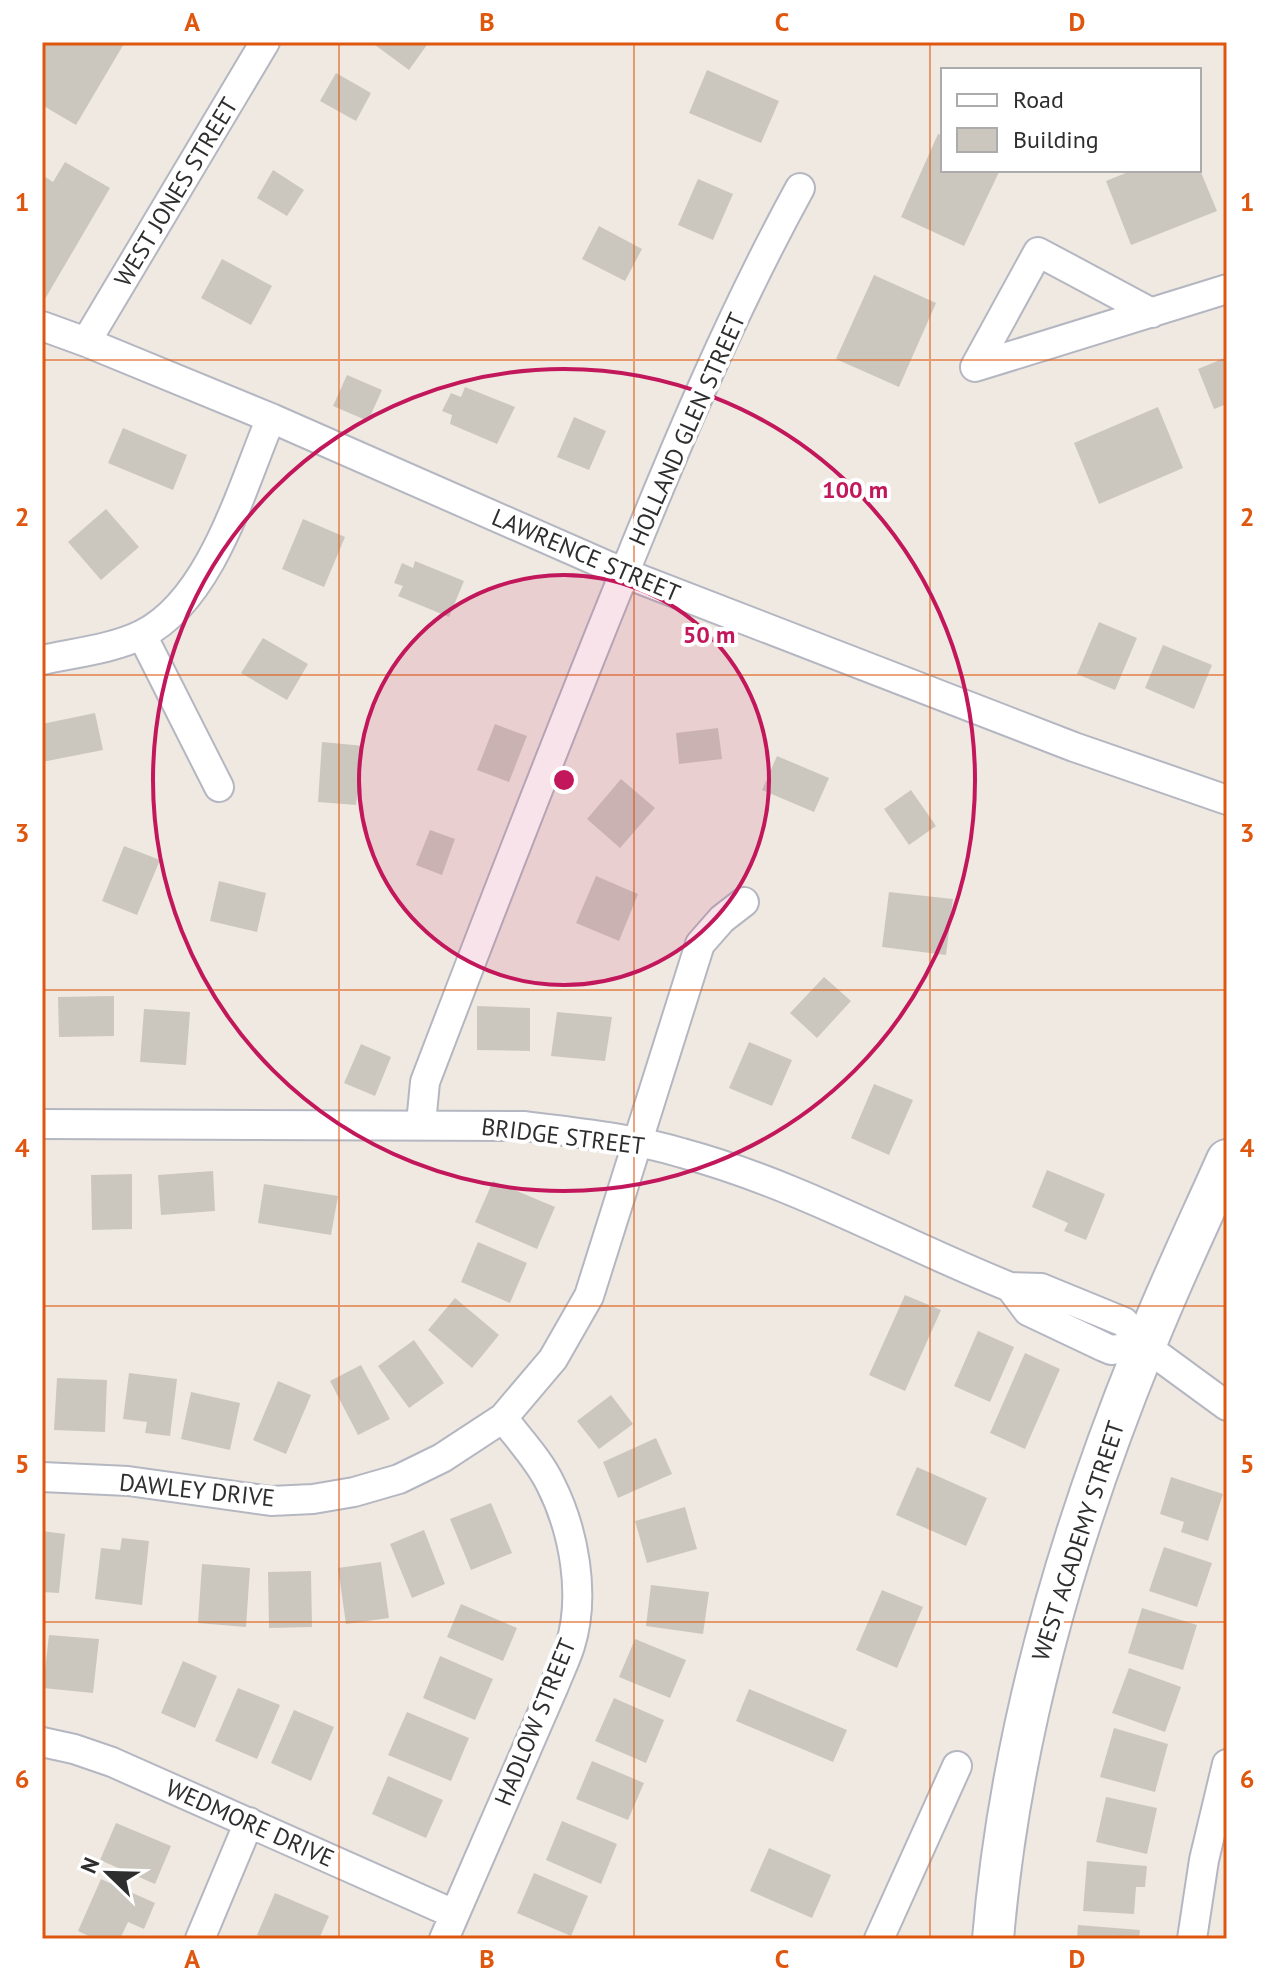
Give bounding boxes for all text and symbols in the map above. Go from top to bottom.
text: A [184,5,200,38]
text: B [479,5,495,38]
text: C [775,5,789,38]
text: D [1069,5,1085,38]
legend [941,68,1201,172]
text: Road [1013,84,1064,115]
street label: WEST JONES STREET [107,92,245,292]
text: Building [1013,124,1099,155]
text: 1 [15,185,29,218]
text: 1 [1240,185,1254,218]
street label: HOLLAND GLEN STREET [622,308,752,550]
text: 100 m [822,474,888,505]
text: 2 [15,500,29,533]
text: 2 [1240,500,1254,533]
street label: LAWRENCE STREET [487,501,685,609]
text: 50 m [683,619,735,650]
centre of rings [550,766,578,794]
text: 3 [15,816,29,849]
text: 3 [1240,816,1254,849]
street label: BRIDGE STREET [480,1111,646,1161]
text: 4 [15,1131,30,1164]
text: 4 [1240,1131,1255,1164]
street label: WEST ACADEMY STREET [1025,1417,1131,1665]
text: 5 [15,1447,29,1480]
text: 5 [1240,1447,1254,1480]
street label: DAWLEY DRIVE [118,1466,276,1514]
street label: HADLOW STREET [487,1634,583,1810]
text: 6 [15,1762,29,1795]
text: 6 [1240,1762,1254,1795]
street label: WEDMORE DRIVE [161,1772,339,1874]
north arrow [68,1833,148,1913]
text: N [74,1853,105,1877]
text: A [184,1942,200,1975]
text: B [479,1942,495,1975]
text: C [775,1942,789,1975]
text: D [1069,1942,1085,1975]

